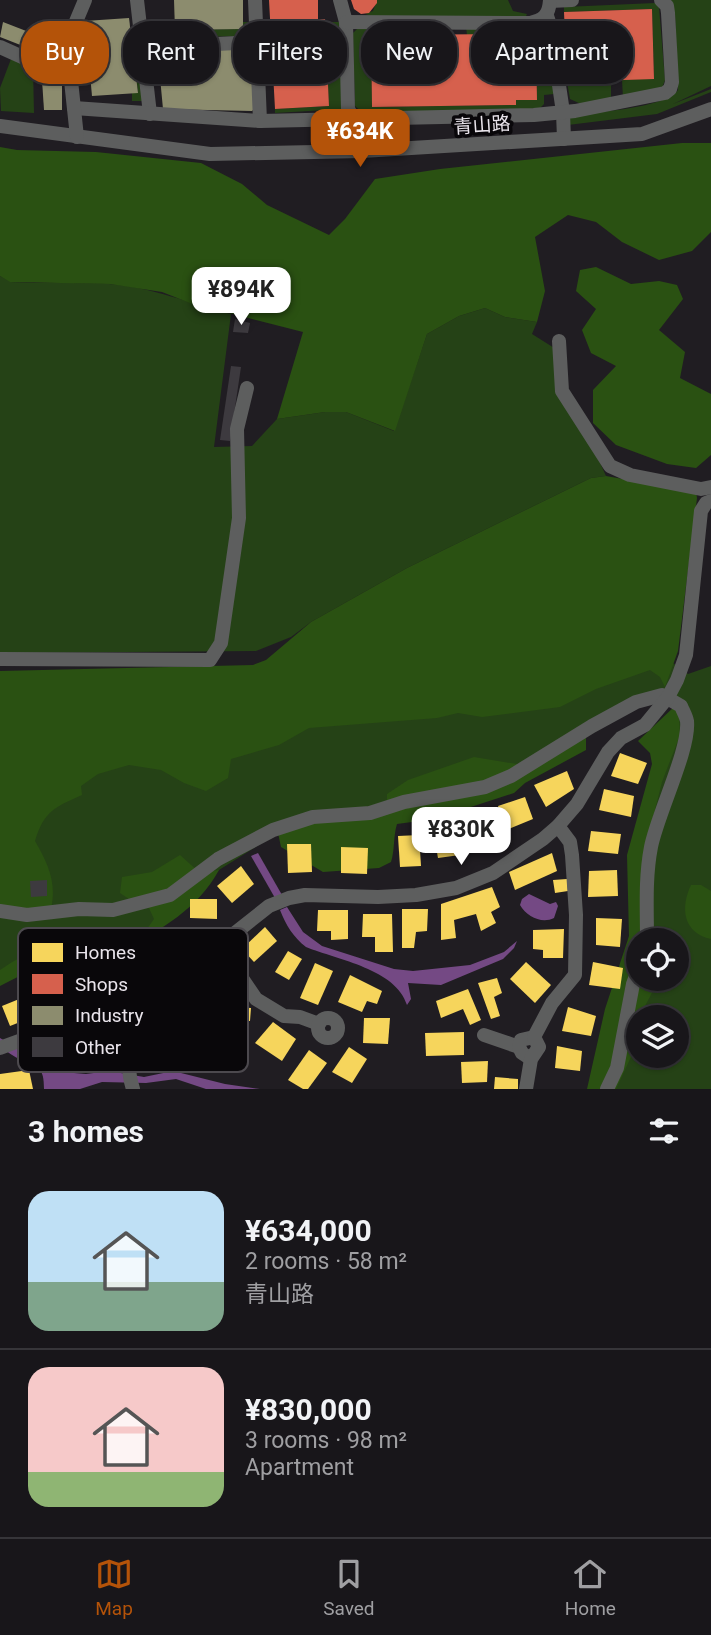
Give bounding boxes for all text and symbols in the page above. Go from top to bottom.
chip: Buy [21,21,109,84]
chip: Rent [123,21,219,84]
chip: Filters [233,21,347,84]
chip: New [361,21,457,84]
chip: Apartment [471,21,633,84]
pin: ¥634K [311,110,409,169]
street label: 青山路 [453,112,511,138]
text: ¥634K [327,118,393,145]
pin: ¥894K [192,268,290,327]
text: ¥894K [208,276,274,303]
pin: ¥830K [412,808,510,867]
text: ¥830K [428,816,494,843]
legend [18,928,248,1072]
map controls [626,928,689,1068]
button: locate [626,928,689,991]
text: Homes [75,941,136,964]
text: Shops [75,973,128,996]
text: Industry [75,1004,143,1027]
button: layers [626,1005,689,1068]
text: Other [75,1036,122,1059]
icon: filters [645,1112,683,1150]
text: 3 homes [28,1114,144,1149]
text: ¥634,000 [245,1213,372,1248]
icon: home [84,1219,168,1303]
text: 2 rooms · 58 m² [245,1248,407,1275]
text: 青山路 [245,1281,314,1308]
text: ¥830,000 [245,1392,372,1427]
icon: home [84,1395,168,1479]
text: 3 rooms · 98 m² [245,1427,407,1454]
text: Apartment [245,1454,354,1481]
tab: Map [95,1555,133,1620]
tab: Saved [323,1555,375,1620]
tab: Home [565,1555,616,1620]

